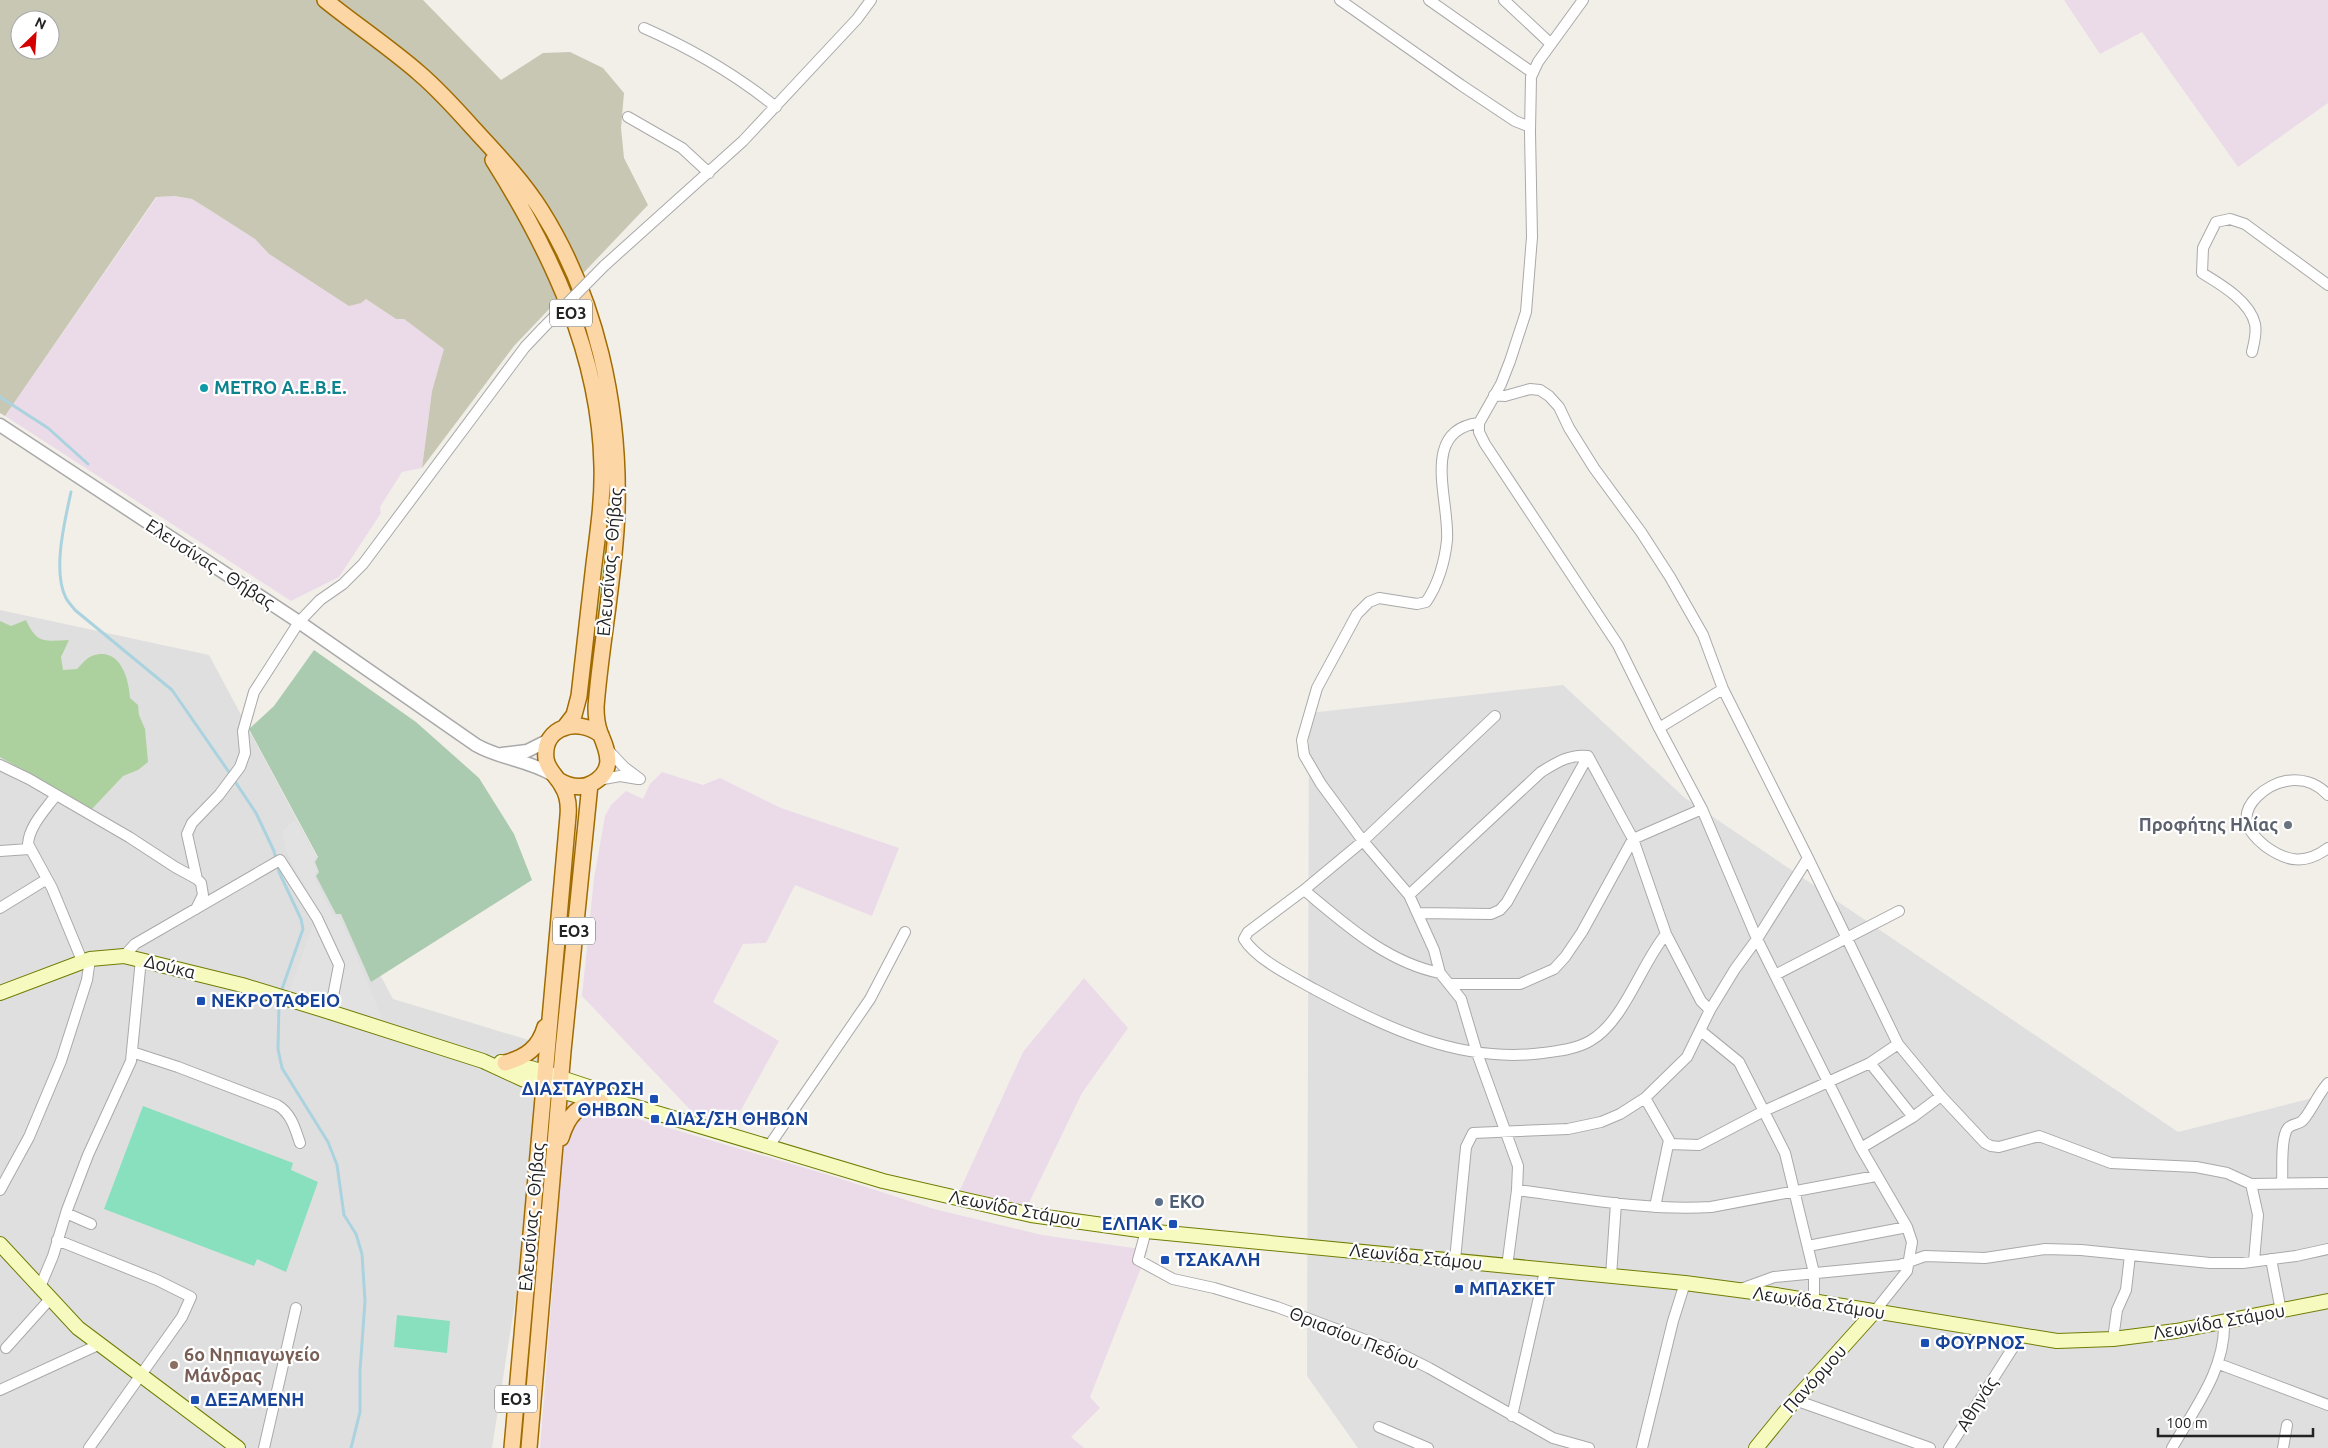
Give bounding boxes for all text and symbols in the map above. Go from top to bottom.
north arrow [10,10,60,60]
text: N [32,14,49,33]
road number: ΕΟ3 [550,300,592,326]
place label: METRO Α.Ε.Β.Ε. [214,377,347,397]
marker: METRO Α.Ε.Β.Ε. [198,382,210,394]
street label: Ελευσίνας - Θήβας [593,487,626,637]
street label: Ελευσίνας - Θήβας [142,514,279,613]
place label: Προφήτης Ηλίας [2139,814,2278,835]
marker: Προφήτης Ηλίας [2282,819,2294,831]
road number: ΕΟ3 [553,918,595,944]
street label: Δούκα [143,950,198,982]
place label: ΝΕΚΡΟΤΑΦΕΙΟ [211,990,340,1010]
marker: ΝΕΚΡΟΤΑΦΕΙΟ [195,995,207,1007]
place label: ΔΙΑΣΤΑΥΡΩΣΗ ΘΗΒΩΝ [522,1078,644,1119]
marker: ΔΙΑΣΤΑΥΡΩΣΗ ΘΗΒΩΝ [648,1093,660,1105]
place label: ΔΙΑΣ/ΣΗ ΘΗΒΩΝ [665,1108,808,1128]
marker: ΔΙΑΣ/ΣΗ ΘΗΒΩΝ [649,1113,661,1125]
street label: Ελευσίνας - Θήβας [515,1142,548,1292]
street label: Λεωνίδα Στάμου [948,1185,1083,1231]
place label: EKO [1169,1191,1205,1211]
marker: EKO [1153,1196,1165,1208]
place label: ΕΛΠΑΚ [1102,1213,1163,1233]
marker: ΕΛΠΑΚ [1167,1218,1179,1230]
street label: Λεωνίδα Στάμου [1349,1239,1484,1273]
place label: ΤΣΑΚΑΛΗ [1175,1249,1261,1269]
marker: ΤΣΑΚΑΛΗ [1159,1254,1171,1266]
place label: ΜΠΑΣΚΕΤ [1469,1278,1555,1298]
street label: Λεωνίδα Στάμου [1752,1282,1887,1322]
marker: ΜΠΑΣΚΕΤ [1453,1283,1465,1295]
street label: Λεωνίδα Στάμου [2151,1300,2286,1342]
street label: Θριασίου Πεδίου [1287,1302,1422,1372]
place label: ΦΟΥΡΝΟΣ [1935,1332,2025,1352]
marker: ΦΟΥΡΝΟΣ [1919,1337,1931,1349]
street label: Πανόρμου [1779,1340,1850,1416]
place label: 6ο Νηπιαγωγείο Μάνδρας [184,1344,320,1386]
marker: 6ο Νηπιαγωγείο Μάνδρας [168,1359,180,1371]
street label: Αθηνάς [1952,1373,2001,1435]
road number: ΕΟ3 [495,1386,537,1412]
place label: ΔΕΞΑΜΕΝΗ [205,1389,304,1409]
marker: ΔΕΞΑΜΕΝΗ [189,1394,201,1406]
scale bar [2158,1406,2313,1438]
text: 100 m [2166,1414,2208,1431]

